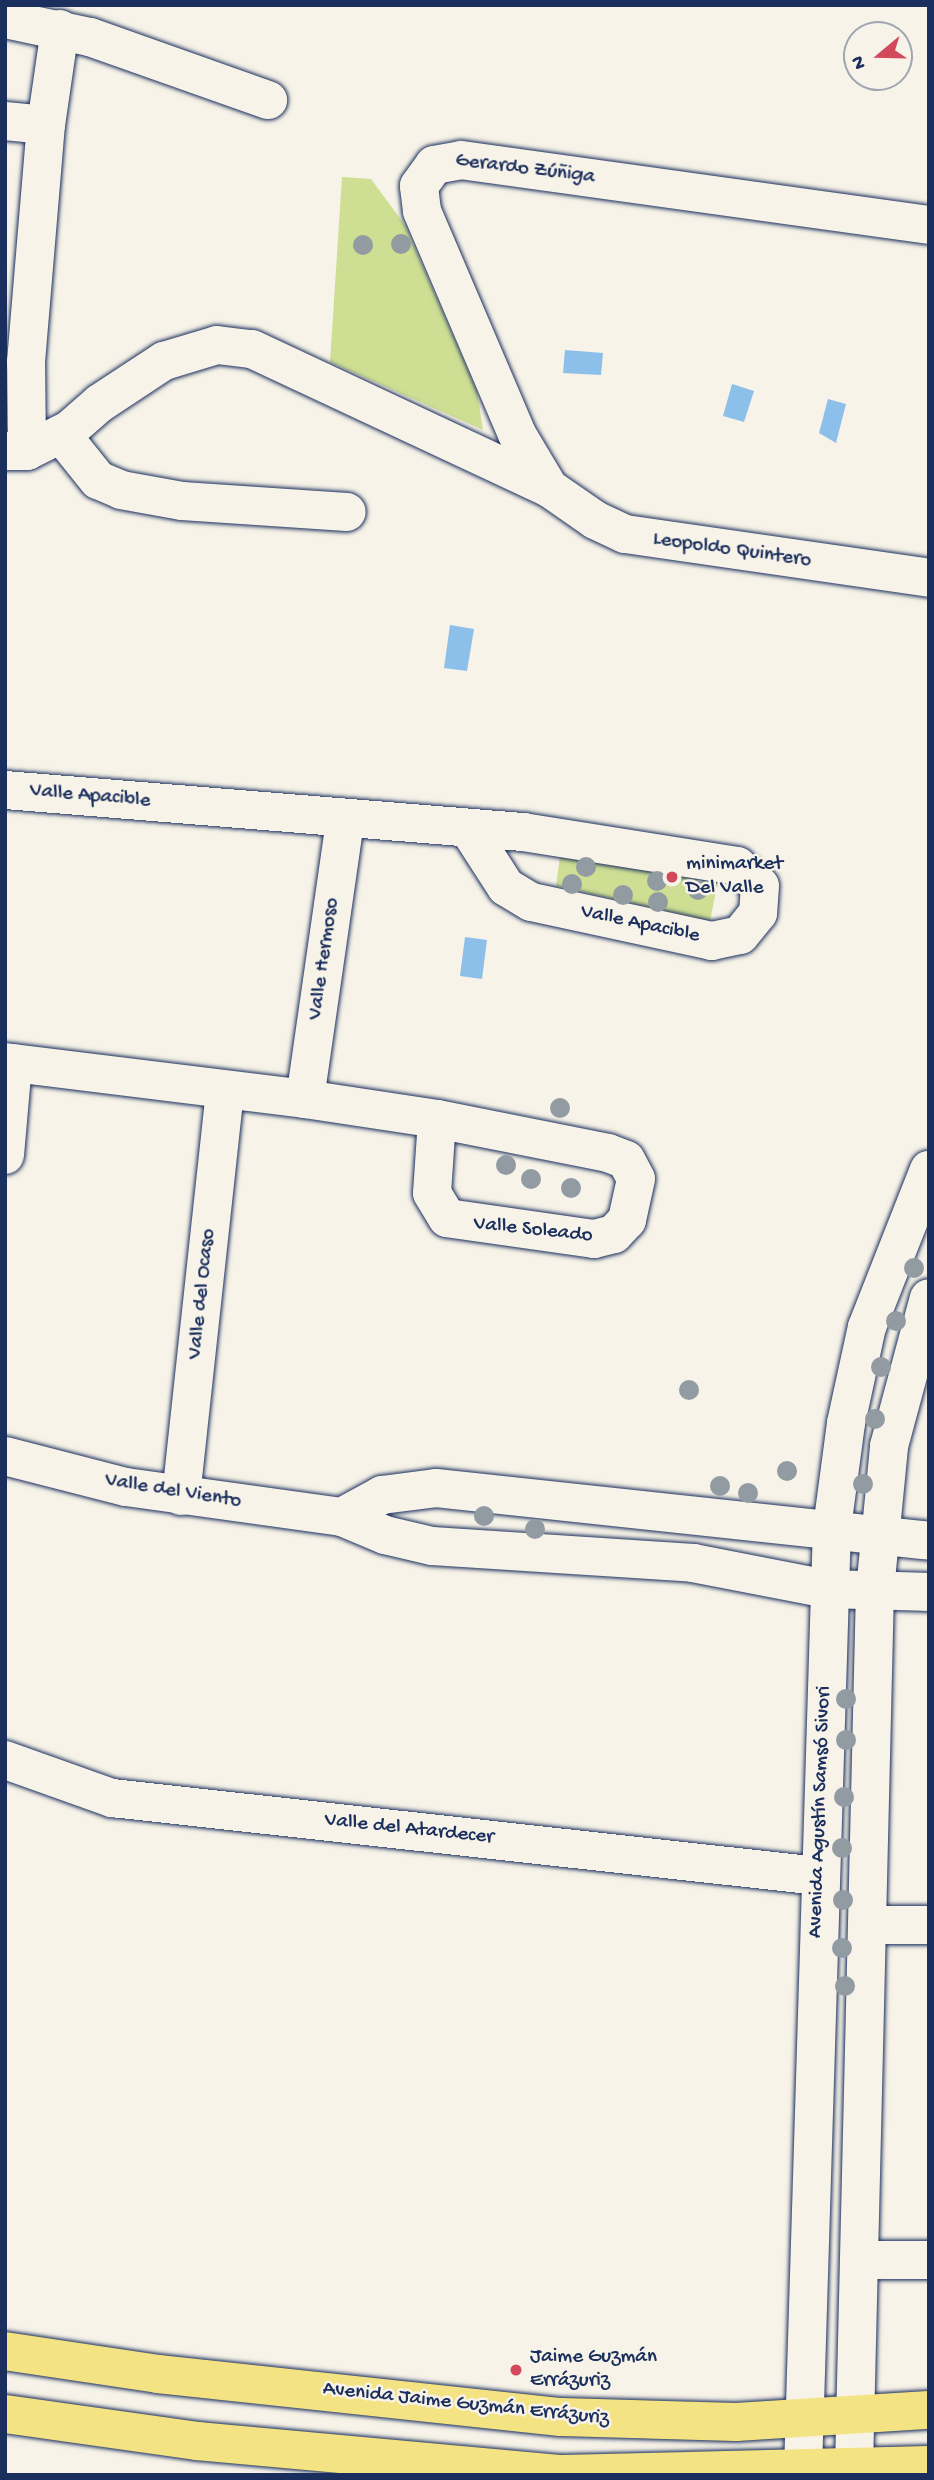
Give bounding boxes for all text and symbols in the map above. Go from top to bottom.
north arrow [843,21,913,91]
text: N [847,53,872,72]
street label: Gerardo Zúñiga [454,149,596,191]
street label: Leopoldo Quintero [651,527,813,575]
street label: Valle Apacible [29,779,151,815]
place label: minimarket Del Valle [686,852,783,902]
marker: minimarket Del Valle [664,869,680,885]
street label: Valle Hermoso [304,896,346,1022]
street label: Valle Apacible [578,900,702,950]
street label: Valle Soleado [472,1212,594,1250]
street label: Valle del Ocaso [184,1227,222,1361]
street label: Valle del Viento [103,1469,243,1515]
street label: Avenida Agustín Samsó Sivori [804,1685,838,1939]
street label: Valle del Atardecer [323,1809,495,1851]
place label: Jaime Guzmán Errázuriz [530,2345,657,2395]
marker: Jaime Guzmán Errázuriz [508,2362,524,2378]
street label: Avenida Jaime Guzmán Errázuriz [322,2377,610,2433]

